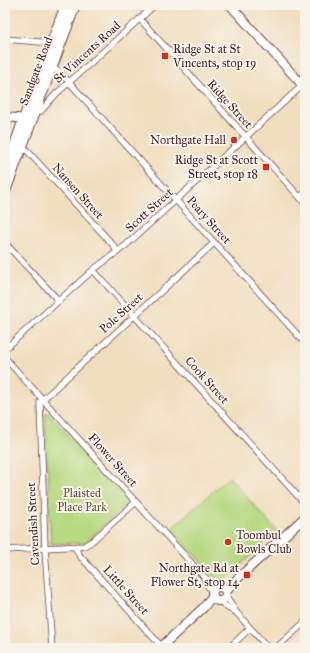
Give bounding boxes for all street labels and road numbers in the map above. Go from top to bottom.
street label: St Vincents Road [51,18,123,86]
street label: Sandgate Road [16,35,56,108]
street label: Ridge Street [204,77,256,132]
street label: Nansen Street [49,160,107,222]
street label: Scott Street [122,185,176,235]
street label: Peary Street [184,193,234,247]
street label: Pole Street [97,289,146,336]
street label: Cook Street [182,354,232,407]
street label: Flower Street [85,431,141,490]
street label: Cavendish Street [24,481,42,566]
street label: Little Street [100,563,152,618]

